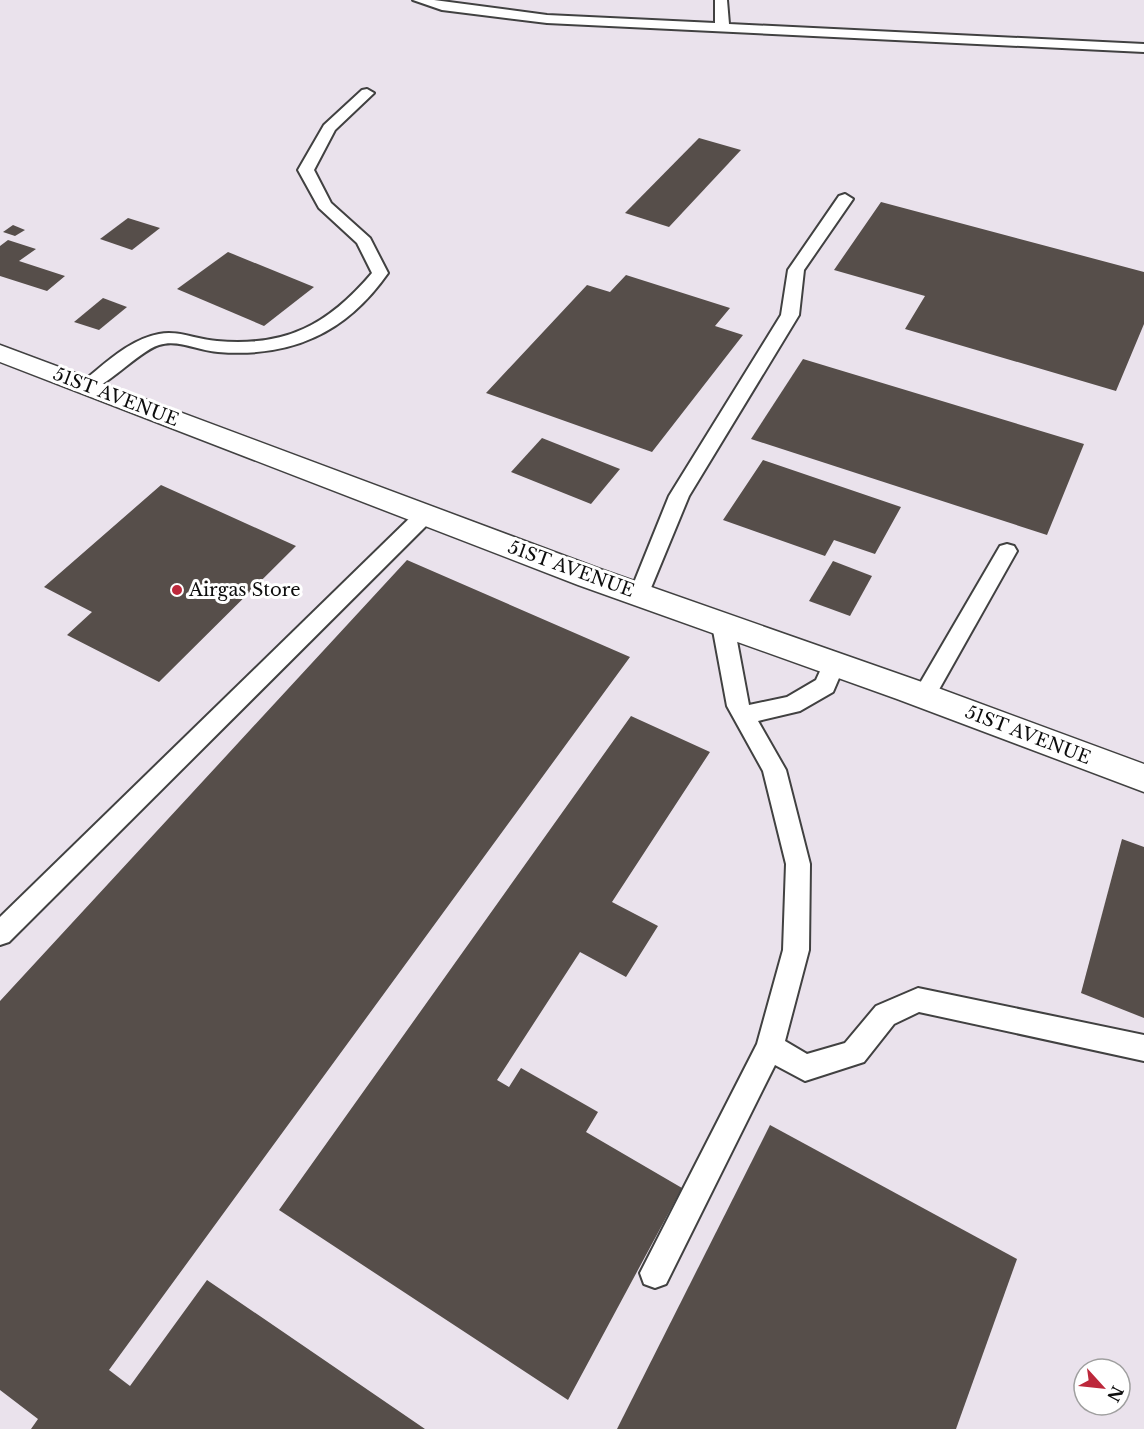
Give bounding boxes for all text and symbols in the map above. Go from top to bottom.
street label: 51ST AVENUE [50,363,182,431]
street label: 51ST AVENUE [505,536,637,602]
place label: Airgas Store [188,579,301,601]
marker: Airgas Store [170,583,184,597]
street label: 51ST AVENUE [962,701,1094,769]
north arrow [1072,1357,1132,1417]
text: N [1103,1383,1128,1405]

